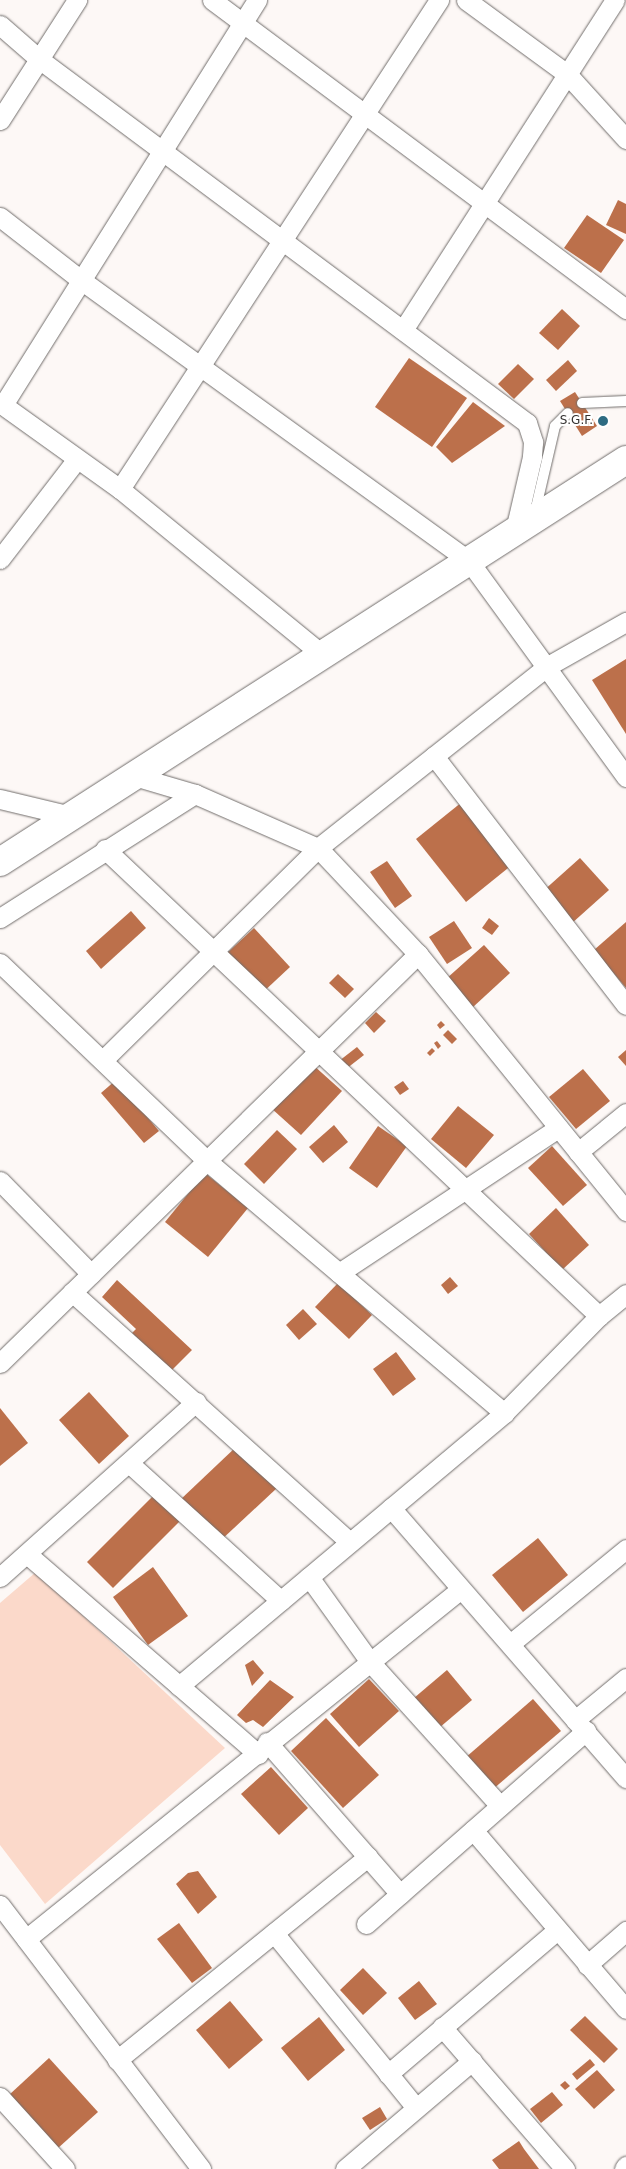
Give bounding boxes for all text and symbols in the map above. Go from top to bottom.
place label: S.G.F. [560,414,593,428]
marker: S.G.F. [597,415,609,427]

